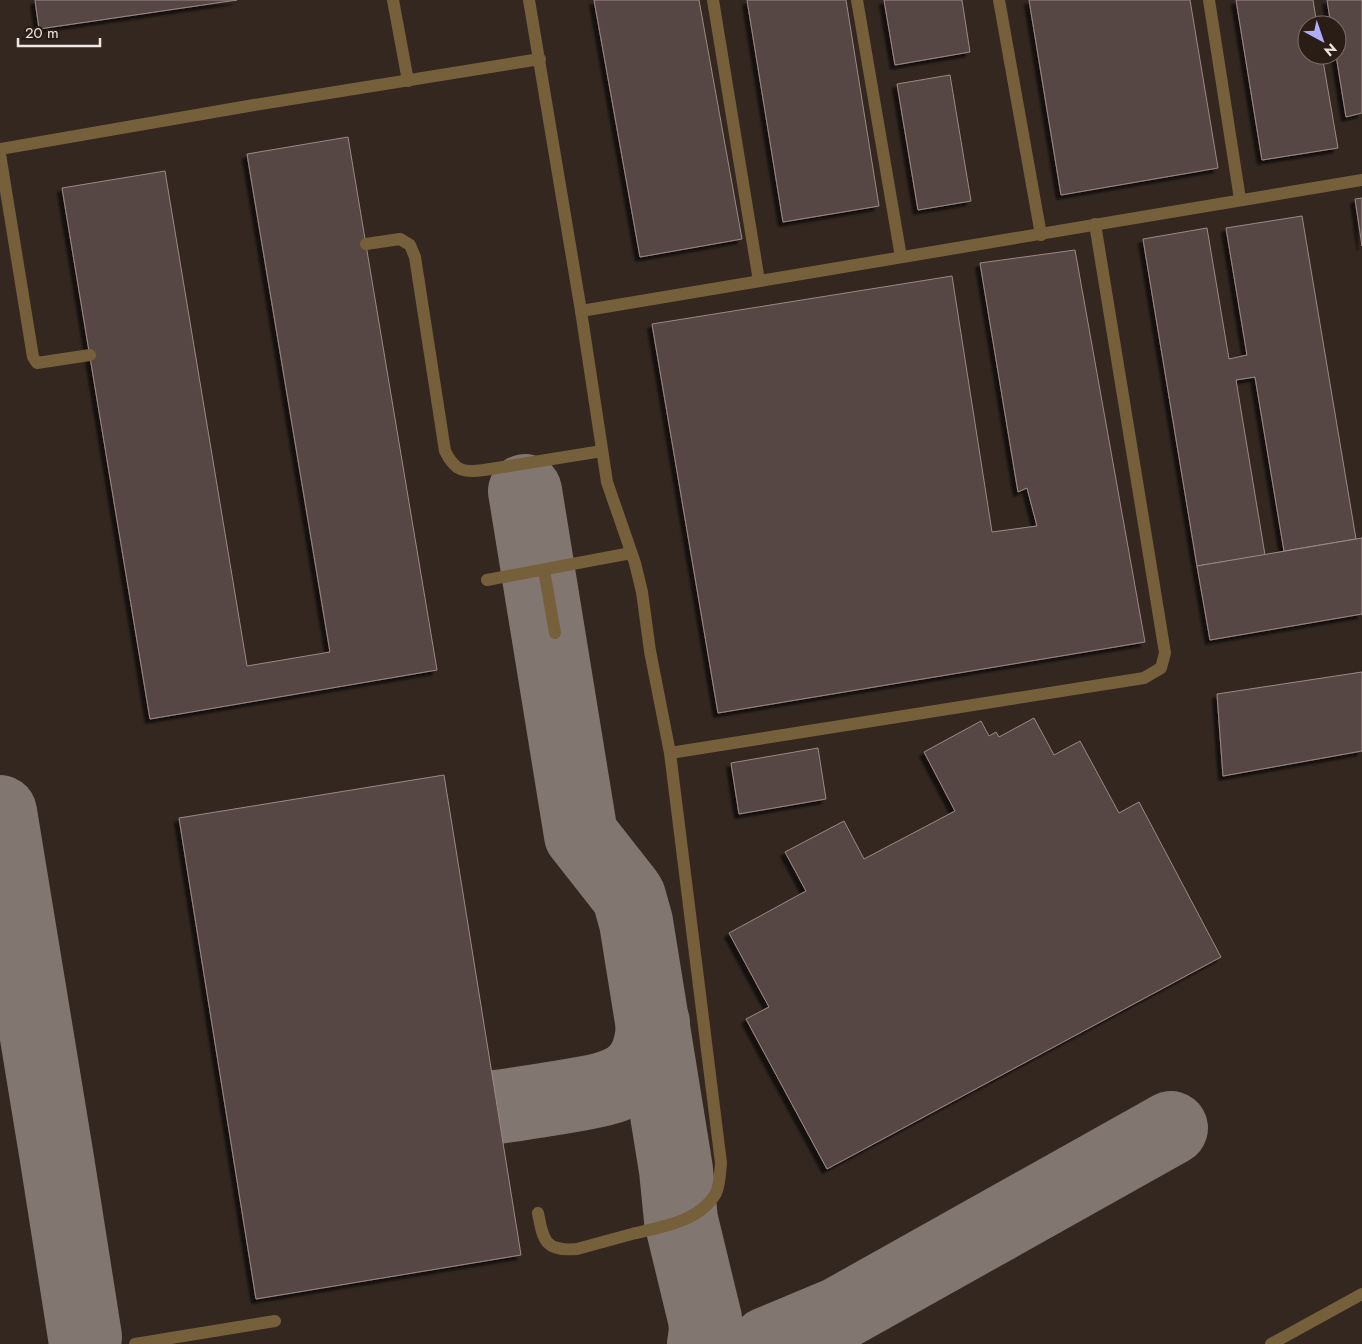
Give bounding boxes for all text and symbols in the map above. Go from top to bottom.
scale bar [18,15,100,47]
north arrow [1297,15,1347,65]
text: 20 m [25,22,59,44]
text: N [1320,39,1341,61]

